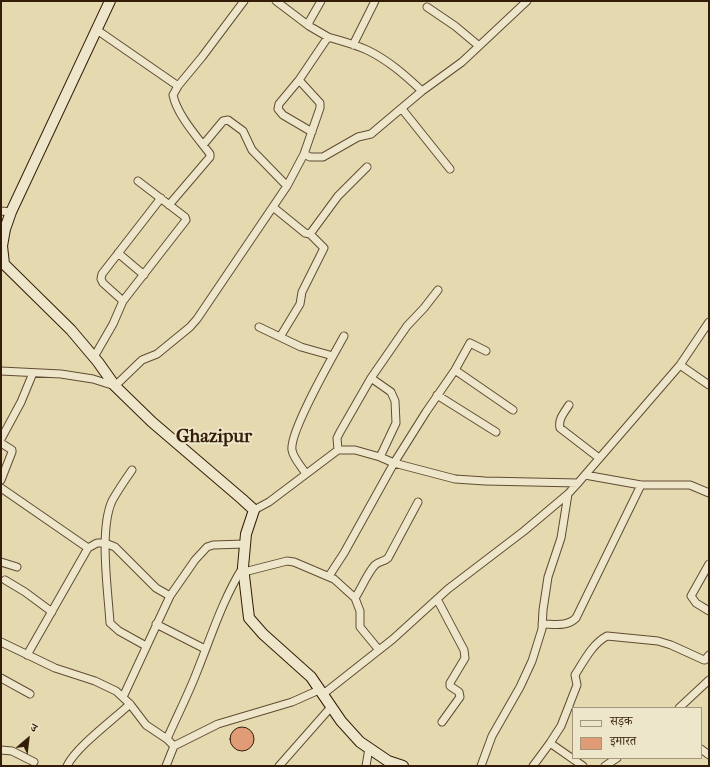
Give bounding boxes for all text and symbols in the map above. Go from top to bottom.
district label: Ghazipur [176,426,252,448]
legend [572,707,702,759]
text: सड़क [610,714,633,728]
north arrow [8,719,48,759]
text: उ [28,721,39,735]
text: इमारत [610,734,636,748]

